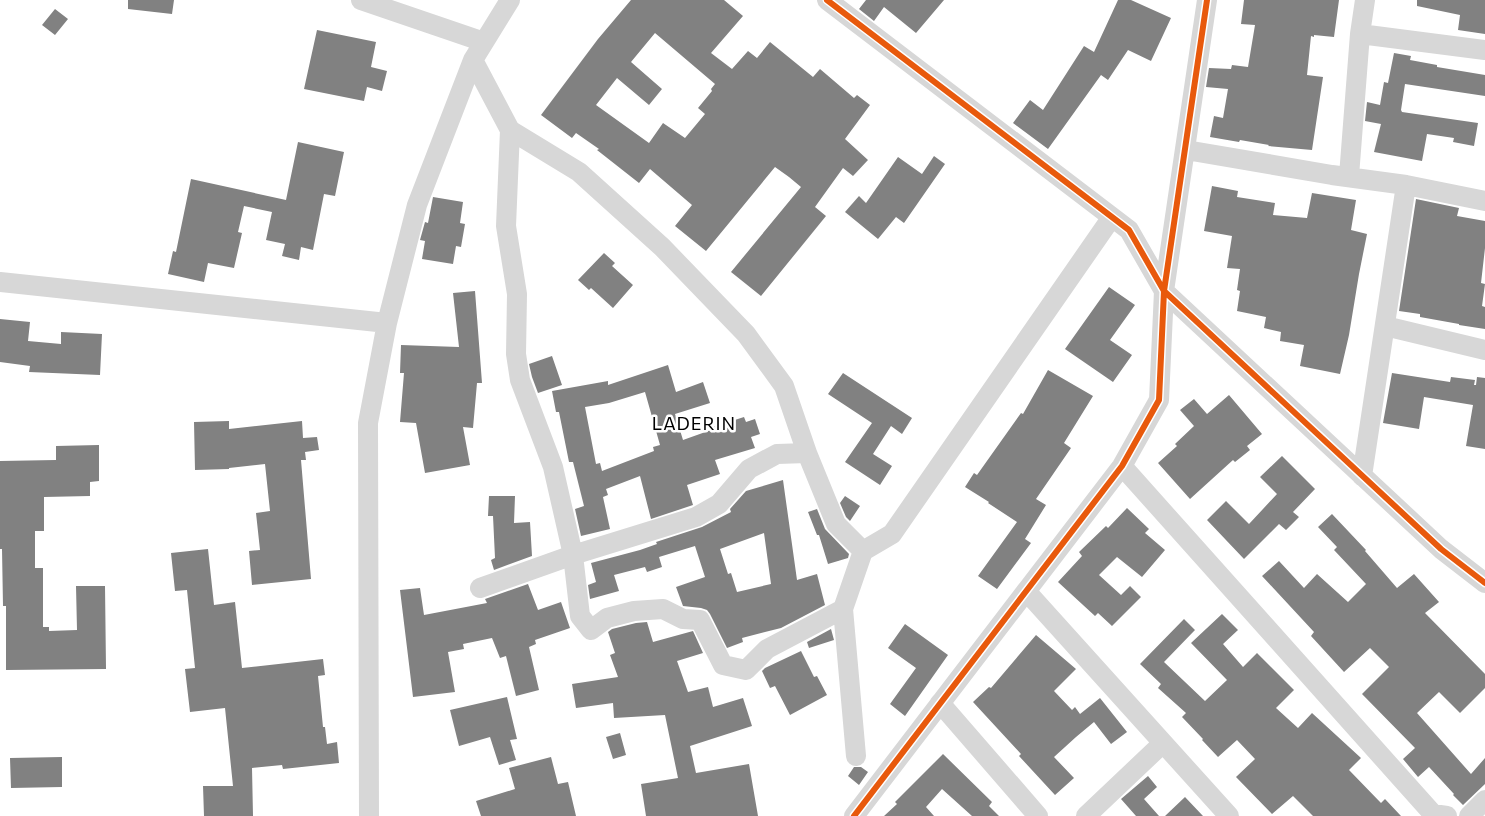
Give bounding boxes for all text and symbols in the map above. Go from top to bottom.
district label: LADERIN [652,412,736,434]

